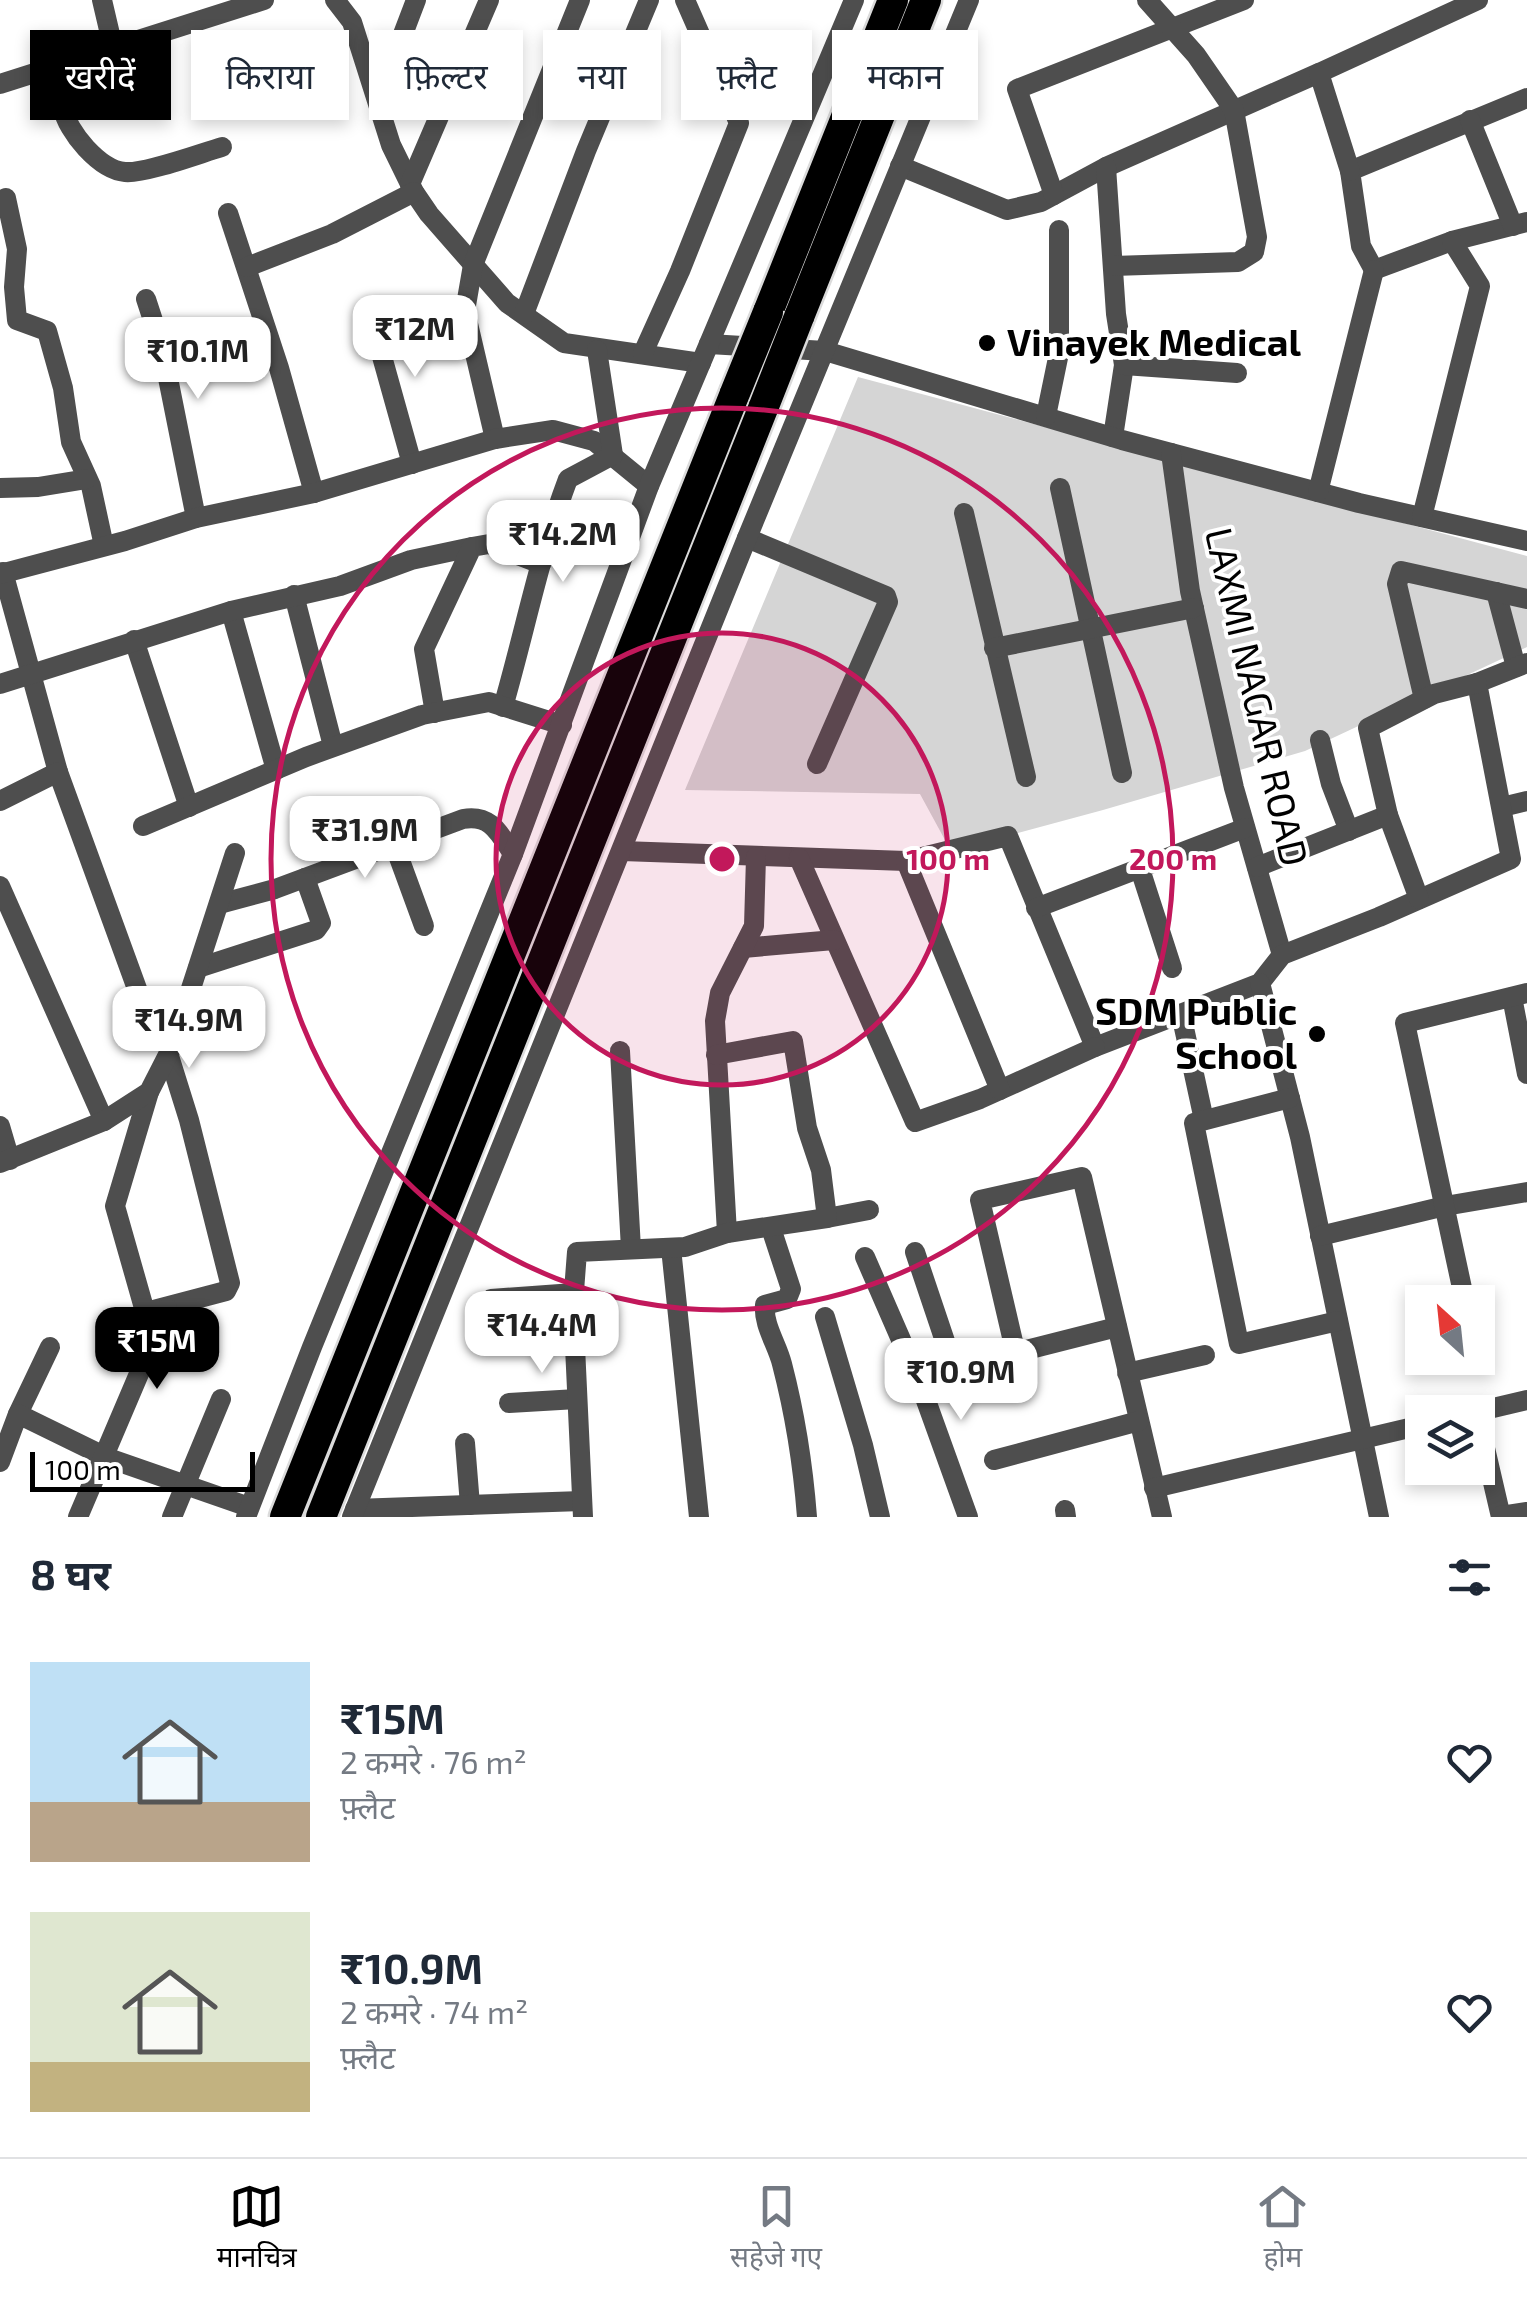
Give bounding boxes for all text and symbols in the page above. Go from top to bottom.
chip: खरीदें [30,30,171,120]
chip: किराया [191,30,349,120]
chip: फ़िल्टर [369,30,523,120]
chip: नया [543,30,661,120]
chip: फ़्लैट [681,30,812,120]
chip: मकान [832,30,978,120]
pin: ₹12M [356,295,474,380]
text: ₹12M [375,308,455,346]
pin: ₹10.1M [117,317,279,402]
place label: Vinayek Medical [1007,318,1301,364]
text: ₹10.1M [147,330,249,368]
marker: Vinayek Medical [976,332,998,354]
pin: ₹14.2M [482,500,644,585]
text: ₹14.2M [509,513,617,551]
street label: LAXMI NAGAR ROAD [1197,523,1319,870]
pin: ₹31.9M [284,796,446,881]
text: ₹31.9M [312,809,418,847]
text: 100 m [906,840,990,876]
text: 200 m [1129,840,1217,876]
centre of rings [704,841,740,877]
pin: ₹14.9M [108,986,270,1071]
place label: SDM Public School [1095,987,1298,1077]
text: ₹14.9M [134,999,244,1037]
marker: SDM Public School [1306,1023,1328,1045]
north arrow [1405,1285,1495,1375]
map controls [1405,1285,1495,1485]
pin: ₹14.4M [461,1291,623,1376]
text: ₹14.4M [487,1304,597,1342]
pin: ₹15M [98,1307,216,1392]
text: ₹15M [117,1320,197,1358]
pin: ₹10.9M [880,1338,1042,1423]
text: ₹10.9M [907,1351,1015,1389]
button: layers [1405,1395,1495,1485]
scale bar [30,1447,255,1492]
text: 100 m [45,1452,121,1486]
text: 8 घर [30,1548,111,1598]
icon: filters [1442,1550,1497,1605]
text: ₹15M [340,1692,445,1742]
icon: home [110,1702,230,1822]
icon: heart [1442,1735,1497,1790]
text: 2 कमरे · 76 m² [340,1742,527,1780]
text: फ़्लैट [340,1787,395,1825]
text: ₹10.9M [340,1942,483,1992]
icon: home [110,1952,230,2072]
icon: heart [1442,1985,1497,2040]
text: 2 कमरे · 74 m² [340,1992,528,2030]
text: फ़्लैट [340,2037,395,2075]
tab: मानचित्र [217,2179,297,2278]
tab: सहेजे गए [730,2179,822,2278]
tab: होम [1255,2179,1310,2278]

